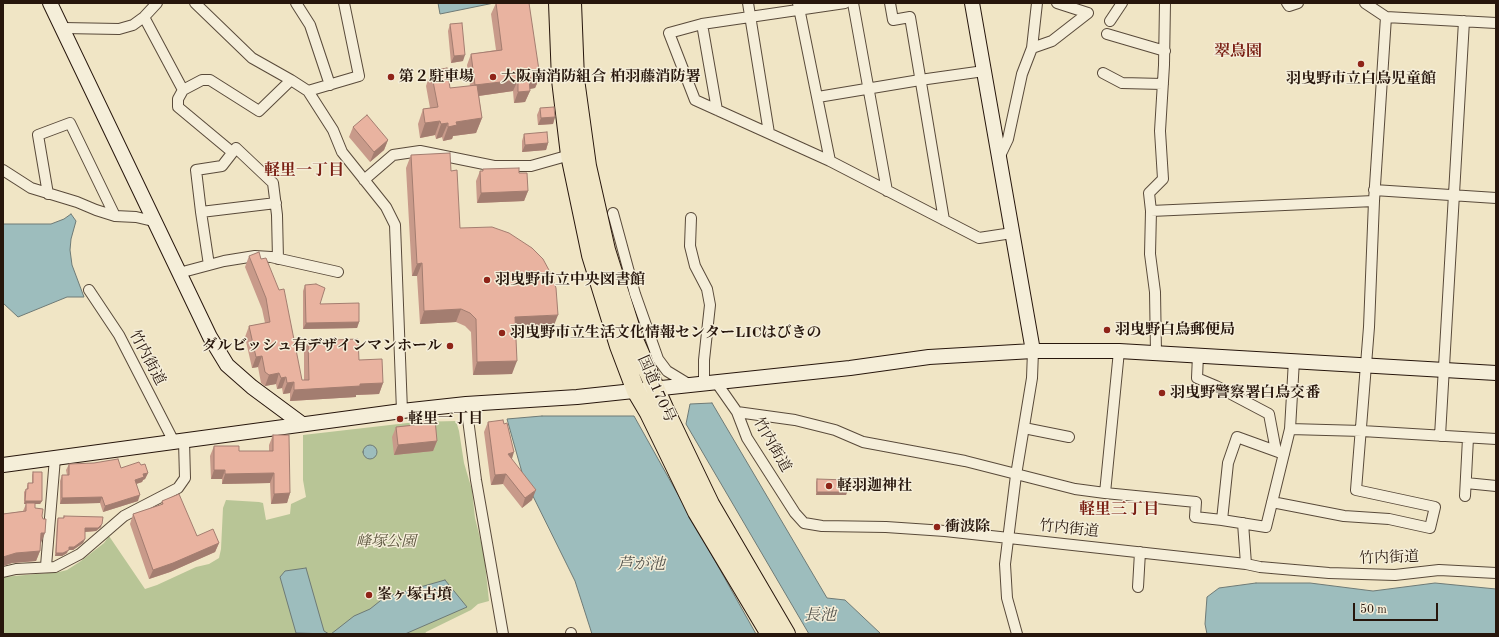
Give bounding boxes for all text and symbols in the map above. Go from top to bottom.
district label: 翠鳥園 [1214,42,1262,62]
marker: 羽曳野市立白鳥児童館 [1356,59,1366,69]
place label: 第２駐車場 [399,68,474,86]
place label: 大阪南消防組合 柏羽藤消防署 [501,68,700,86]
place label: 羽曳野市立白鳥児童館 [1286,70,1436,88]
marker: 第２駐車場 [386,72,396,82]
marker: 大阪南消防組合 柏羽藤消防署 [488,72,498,82]
district label: 軽里一丁目 [264,161,344,181]
place label: 羽曳野市立中央図書館 [495,271,645,289]
marker: 羽曳野市立中央図書館 [482,275,492,285]
place label: 羽曳野白鳥郵便局 [1115,321,1235,339]
place label: 羽曳野市立生活文化情報センターLICはびきの [510,324,822,342]
marker: 羽曳野白鳥郵便局 [1102,325,1112,335]
street label: 竹内街道 [125,327,169,389]
marker: 羽曳野市立生活文化情報センターLICはびきの [497,328,507,338]
place label: ダルビッシュ有デザインマンホール [202,337,442,355]
marker: ダルビッシュ有デザインマンホール [445,341,455,351]
street label: 国道170号 [633,353,679,425]
place label: 羽曳野警察署白鳥交番 [1170,384,1320,402]
marker: 羽曳野警察署白鳥交番 [1157,388,1167,398]
place label: 軽里一丁目 [408,410,483,428]
marker: 軽里一丁目 [395,414,405,424]
street label: 竹内街道 [749,415,795,475]
place label: 軽羽迦神社 [837,477,912,495]
marker: 軽羽迦神社 [824,481,834,491]
district label: 軽里三丁目 [1079,500,1159,520]
street label: 竹内街道 [1038,517,1100,541]
place label: 衝波除 [945,518,990,536]
marker: 衝波除 [932,522,942,532]
park label: 峰塚公園 [356,533,416,551]
street label: 竹内街道 [1359,548,1419,568]
water label: 芦が池 [617,555,665,575]
place label: 峯ヶ塚古墳 [377,586,452,604]
marker: 峯ヶ塚古墳 [364,590,374,600]
scale bar [1355,595,1440,621]
text: 50 m [1360,604,1387,616]
water label: 長池 [804,606,836,626]

